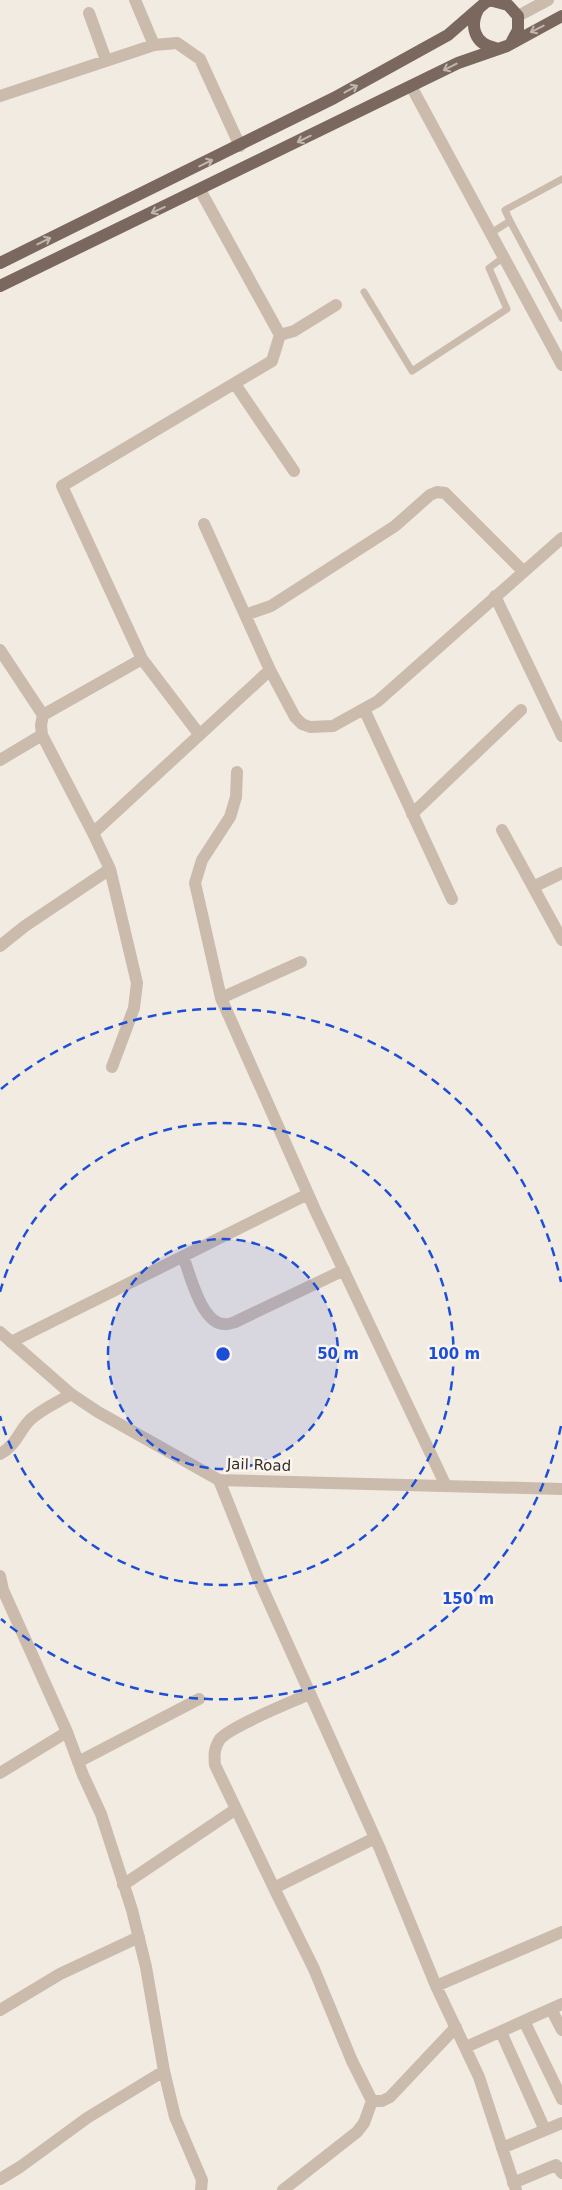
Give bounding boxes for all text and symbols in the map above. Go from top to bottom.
one-way arrow [530,25,545,34]
one-way arrow [443,63,458,72]
one-way arrow [343,84,358,94]
one-way arrow [297,135,312,144]
one-way arrow [198,158,213,167]
one-way arrow [151,205,166,215]
one-way arrow [36,236,51,245]
centre of rings [214,1345,232,1363]
text: 50 m [317,1345,359,1363]
text: 100 m [428,1345,480,1363]
street label: Jail Road [226,1455,291,1475]
text: 150 m [442,1590,494,1608]

